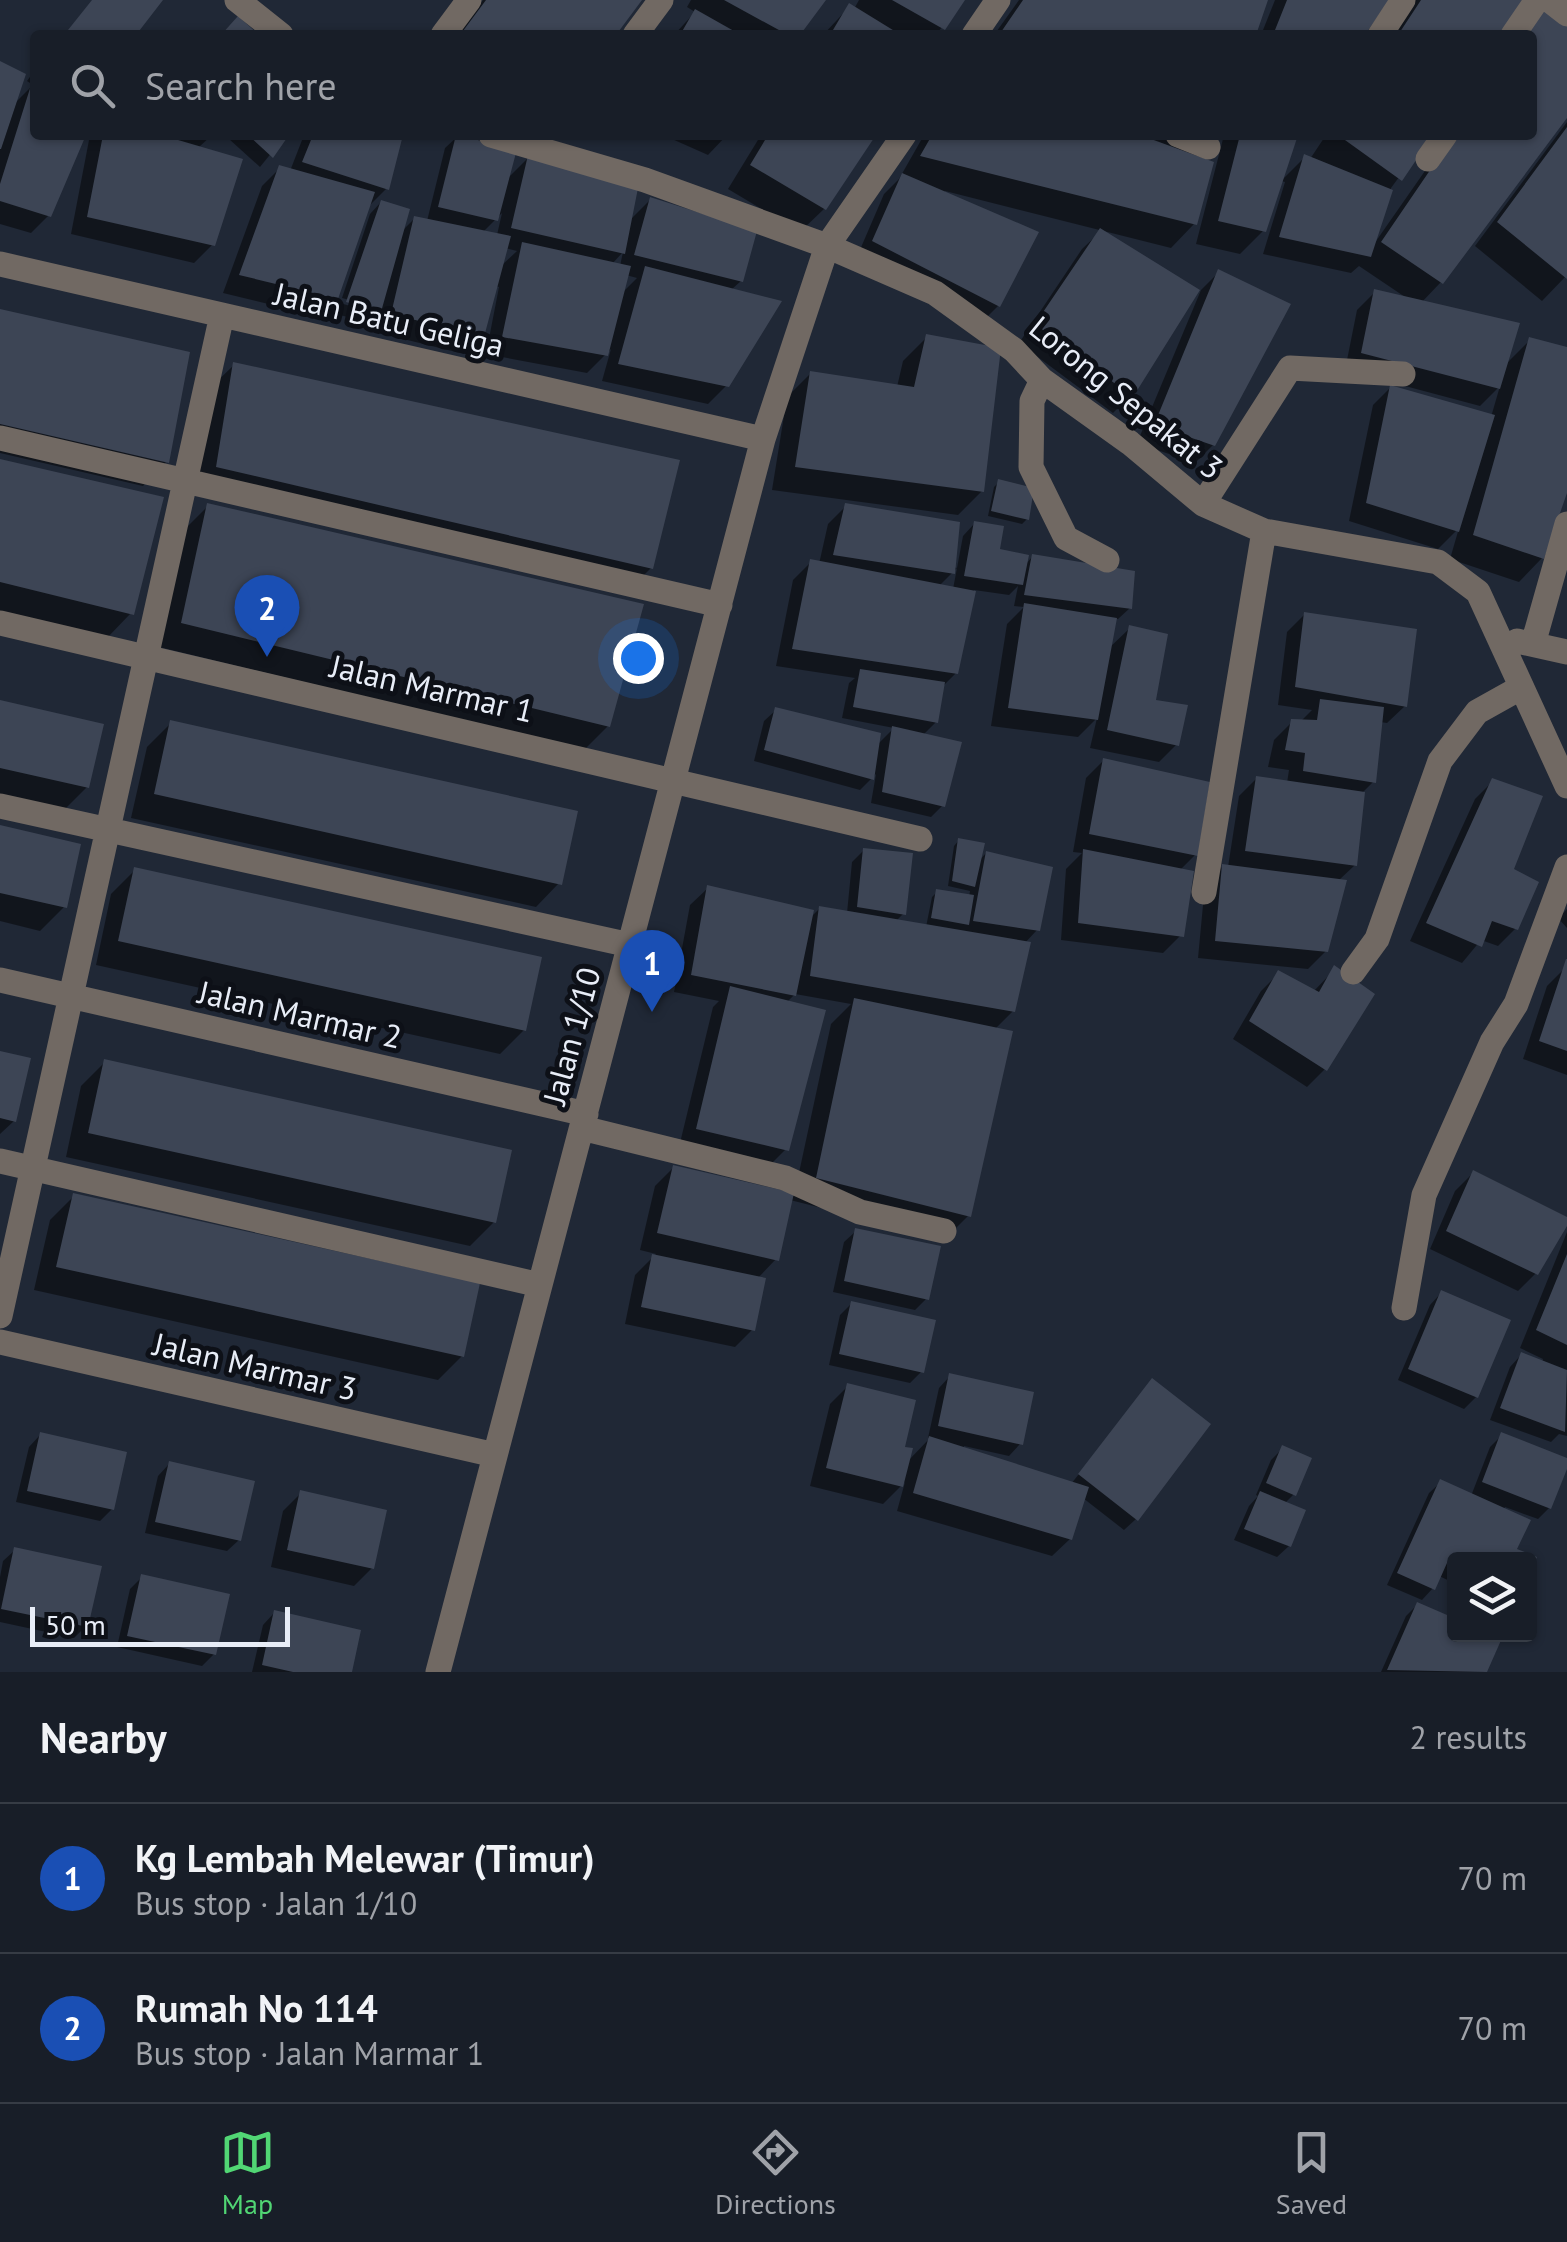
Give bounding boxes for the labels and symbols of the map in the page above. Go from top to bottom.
street label: Jalan Batu Geliga [268,272,508,366]
street label: Lorong Sepakat 3 [1021,306,1232,488]
pin: 2 [234,574,300,657]
your location [613,633,664,684]
street label: Jalan Marmar 1 [325,644,538,732]
pin: 1 [620,930,684,1012]
street label: Jalan 1/10 [532,963,609,1111]
street label: Jalan Marmar 2 [193,970,406,1058]
street label: Jalan Marmar 3 [148,1322,361,1410]
scale bar [30,1602,290,1646]

